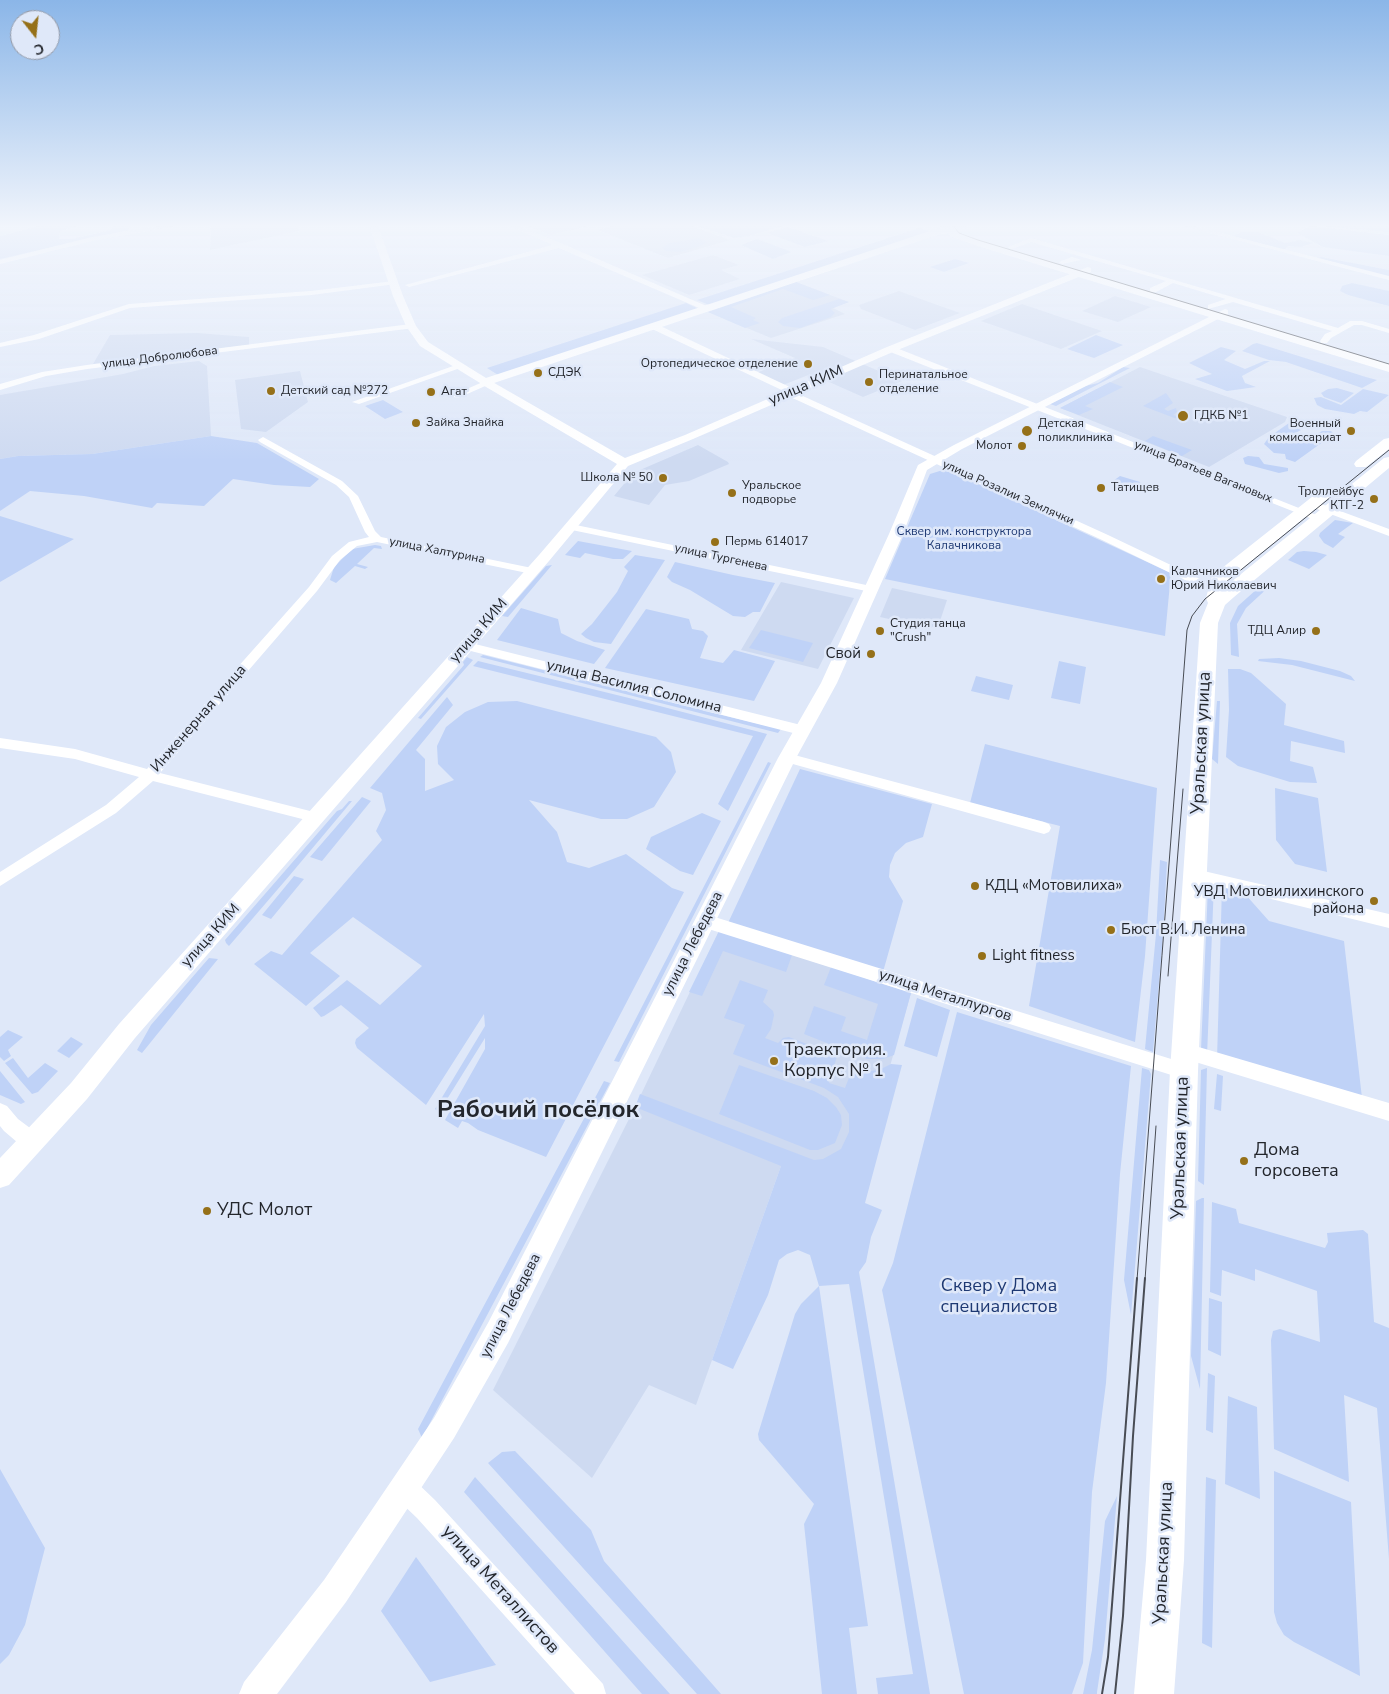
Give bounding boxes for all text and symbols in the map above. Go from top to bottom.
north arrow [10,10,60,60]
text: С [32,38,46,59]
street label: улица Добролюбова [102,344,218,372]
place label: Ортопедическое отделение [641,357,798,371]
marker: Ортопедическое отделение [802,358,814,370]
street label: улица КИМ [766,362,846,410]
place label: СДЭК [548,366,581,380]
marker: СДЭК [532,367,544,379]
place label: Перинатальное отделение [879,368,968,396]
marker: Перинатальное отделение [863,376,875,388]
place label: Детский сад №272 [281,384,388,398]
marker: Детский сад №272 [265,385,277,397]
place label: Агат [441,385,467,399]
marker: Агат [425,386,437,398]
marker: ГДКБ №1 [1176,409,1190,423]
place label: ГДКБ №1 [1194,409,1248,423]
place label: Зайка Знайка [426,416,504,430]
marker: Зайка Знайка [410,417,422,429]
place label: Детская поликлиника [1038,417,1113,445]
place label: Военный комиссариат [1269,417,1341,445]
marker: Детская поликлиника [1020,424,1034,438]
marker: Военный комиссариат [1345,425,1357,437]
street label: улица Братьев Вагановых [1132,438,1274,506]
place label: Молот [976,439,1012,453]
marker: Молот [1016,440,1028,452]
street label: улица Розалии Землячки [940,457,1076,529]
place label: Школа № 50 [581,471,653,485]
marker: Школа № 50 [657,472,669,484]
place label: Уральское подворье [742,479,801,507]
place label: Татищев [1111,481,1159,495]
marker: Татищев [1095,482,1107,494]
place label: Троллейбус КТГ-2 [1298,485,1364,513]
marker: Уральское подворье [726,487,738,499]
marker: Троллейбус КТГ-2 [1368,493,1380,505]
park label: Сквер им. конструктора Калачникова [897,525,1031,553]
street label: улица Халтурина [388,535,486,567]
place label: Пермь 614017 [725,535,808,549]
marker: Пермь 614017 [709,536,721,548]
street label: улица Тургенева [673,541,769,575]
place label: Калачников Юрий Николаевич [1171,565,1277,593]
marker: Калачников Юрий Николаевич [1155,573,1167,585]
street label: улица КИМ [446,595,512,667]
place label: Студия танца "Crush" [890,617,966,645]
place label: ТДЦ Алир [1248,624,1306,638]
marker: Студия танца "Crush" [874,625,886,637]
marker: ТДЦ Алир [1310,625,1322,637]
place label: Свой [825,645,861,663]
marker: Свой [865,648,877,660]
street label: улица Василия Соломина [544,656,724,718]
street label: Инженерная улица [147,662,251,776]
street label: Уральская улица [1187,671,1217,815]
place label: КДЦ «Мотовилиха» [985,877,1122,895]
marker: КДЦ «Мотовилиха» [969,880,981,892]
place label: УВД Мотовилихинского района [1194,883,1364,918]
street label: улица Лебедева [659,889,727,999]
marker: УВД Мотовилихинского района [1368,895,1380,907]
street label: улица КИМ [178,901,244,971]
place label: Бюст В.И. Ленина [1121,921,1246,939]
marker: Бюст В.И. Ленина [1105,924,1117,936]
place label: Light fitness [992,947,1075,965]
marker: Light fitness [976,950,988,962]
street label: улица Металлургов [876,966,1014,1026]
place label: Траектория. Корпус № 1 [784,1040,886,1082]
marker: Траектория. Корпус № 1 [768,1055,780,1067]
street label: Уральская улица [1168,1076,1194,1220]
district label: Рабочий посёлок [437,1097,639,1125]
place label: Дома горсовета [1254,1140,1339,1182]
marker: Дома горсовета [1238,1155,1250,1167]
place label: УДС Молот [217,1200,312,1222]
marker: УДС Молот [201,1205,213,1217]
street label: улица Лебедева [477,1251,545,1361]
park label: Сквер у Дома специалистов [940,1276,1058,1318]
street label: Уральская улица [1149,1481,1179,1625]
street label: улица Металлистов [437,1521,563,1659]

